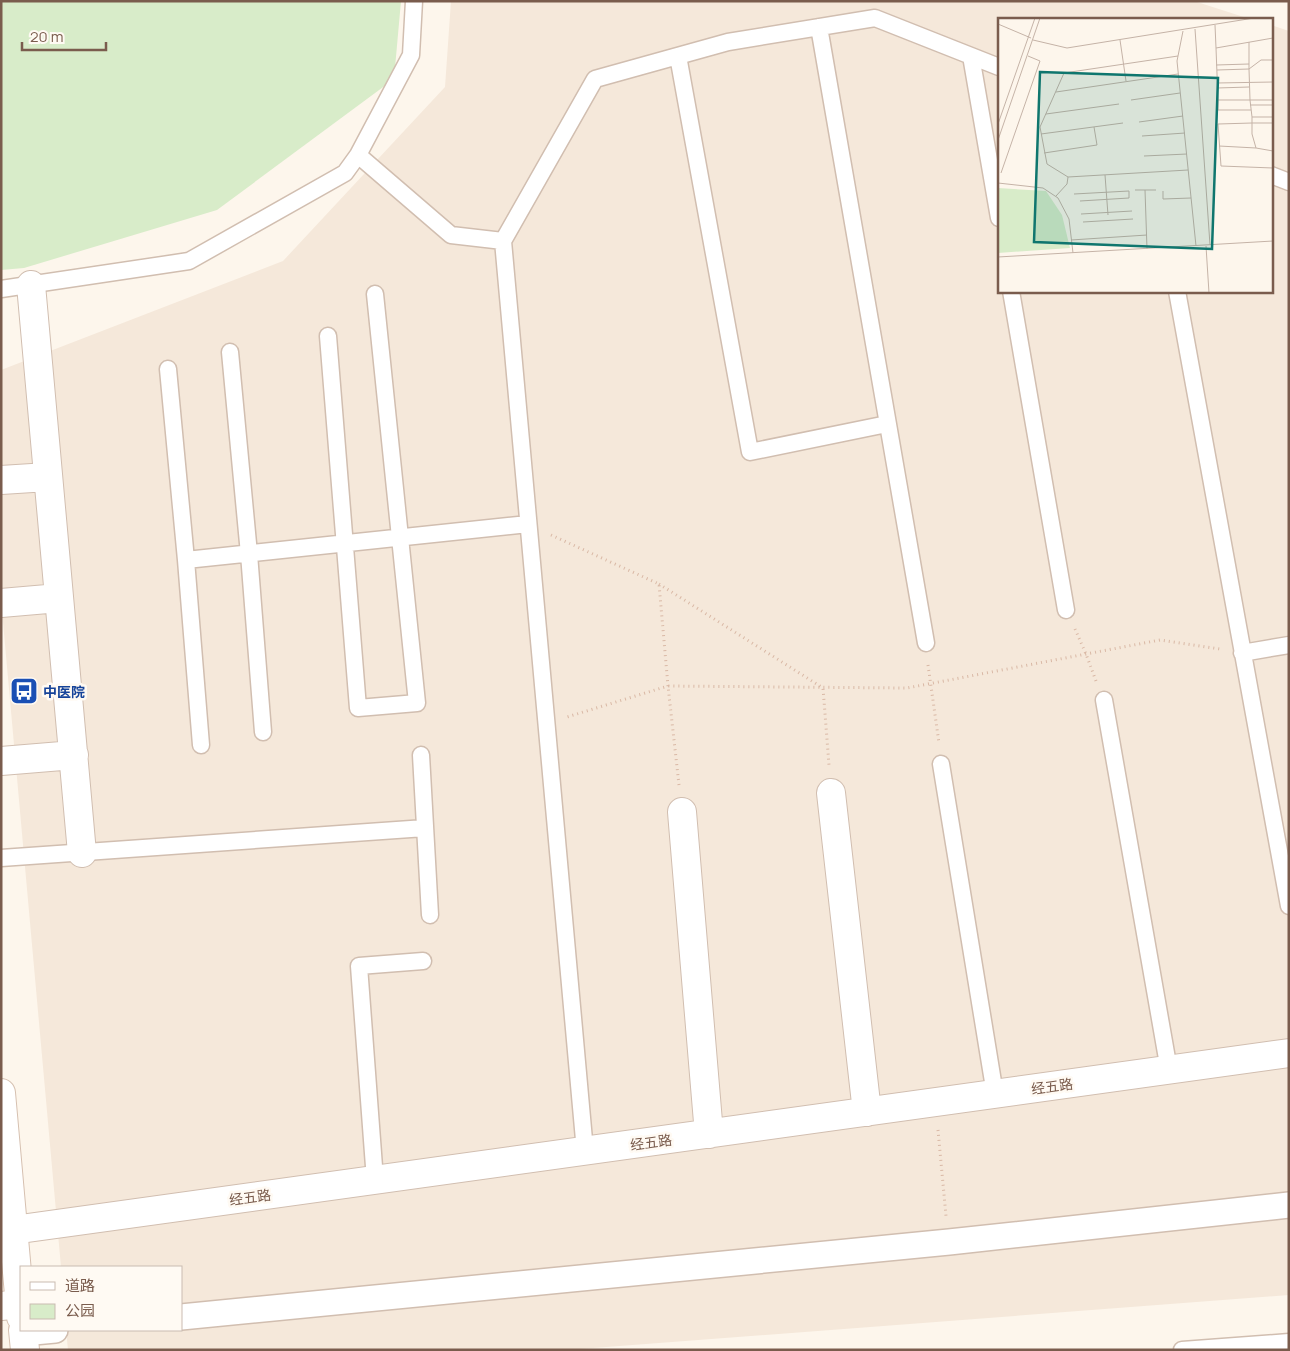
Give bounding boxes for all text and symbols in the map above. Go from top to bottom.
inset map [998,18,1272,292]
scale bar [22,20,106,52]
text: 20 m [30,26,63,47]
bus stop icon: 中医院 [9,676,39,706]
place label: 中医院 [43,682,85,701]
street label: 经五路 [1030,1074,1074,1098]
street label: 经五路 [629,1130,673,1154]
street label: 经五路 [228,1185,272,1209]
legend [20,1266,182,1331]
text: 道路 [65,1275,95,1296]
text: 公园 [65,1300,95,1321]

